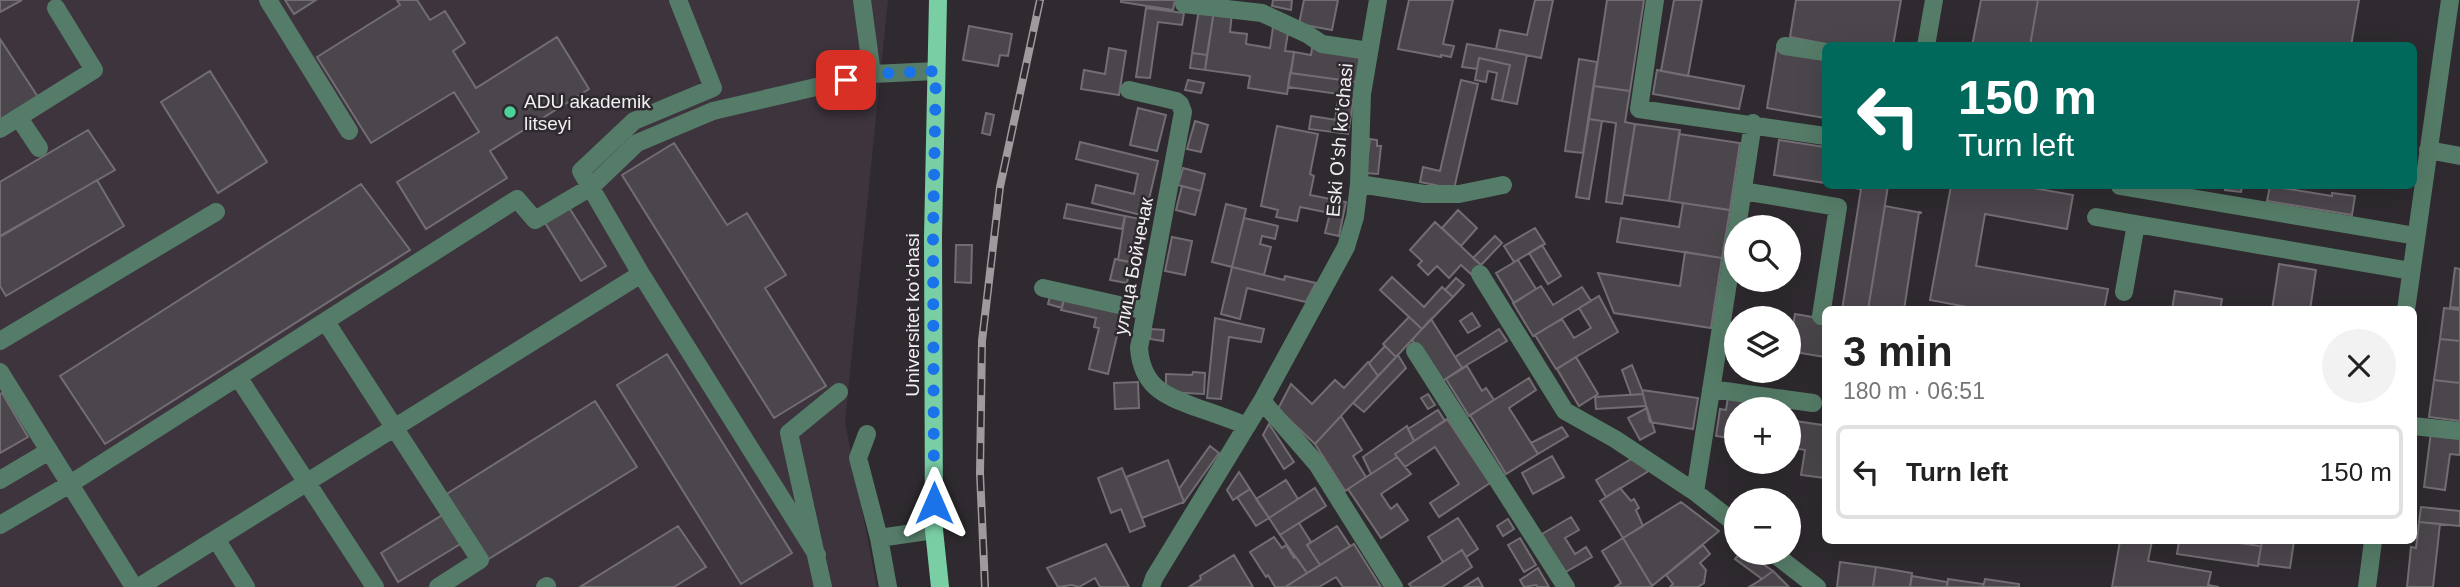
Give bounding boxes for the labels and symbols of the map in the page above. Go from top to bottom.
pin [816,50,876,110]
street label: Eski Oʻsh koʻchasi [1322,62,1357,218]
place label: ADU akademik litseyi [524,91,651,134]
marker: ADU akademik litseyi [502,104,518,120]
street label: улица Бойчечак [1110,195,1157,337]
street label: Universitet kо‘chasi [902,233,923,397]
position arrow [897,466,971,540]

